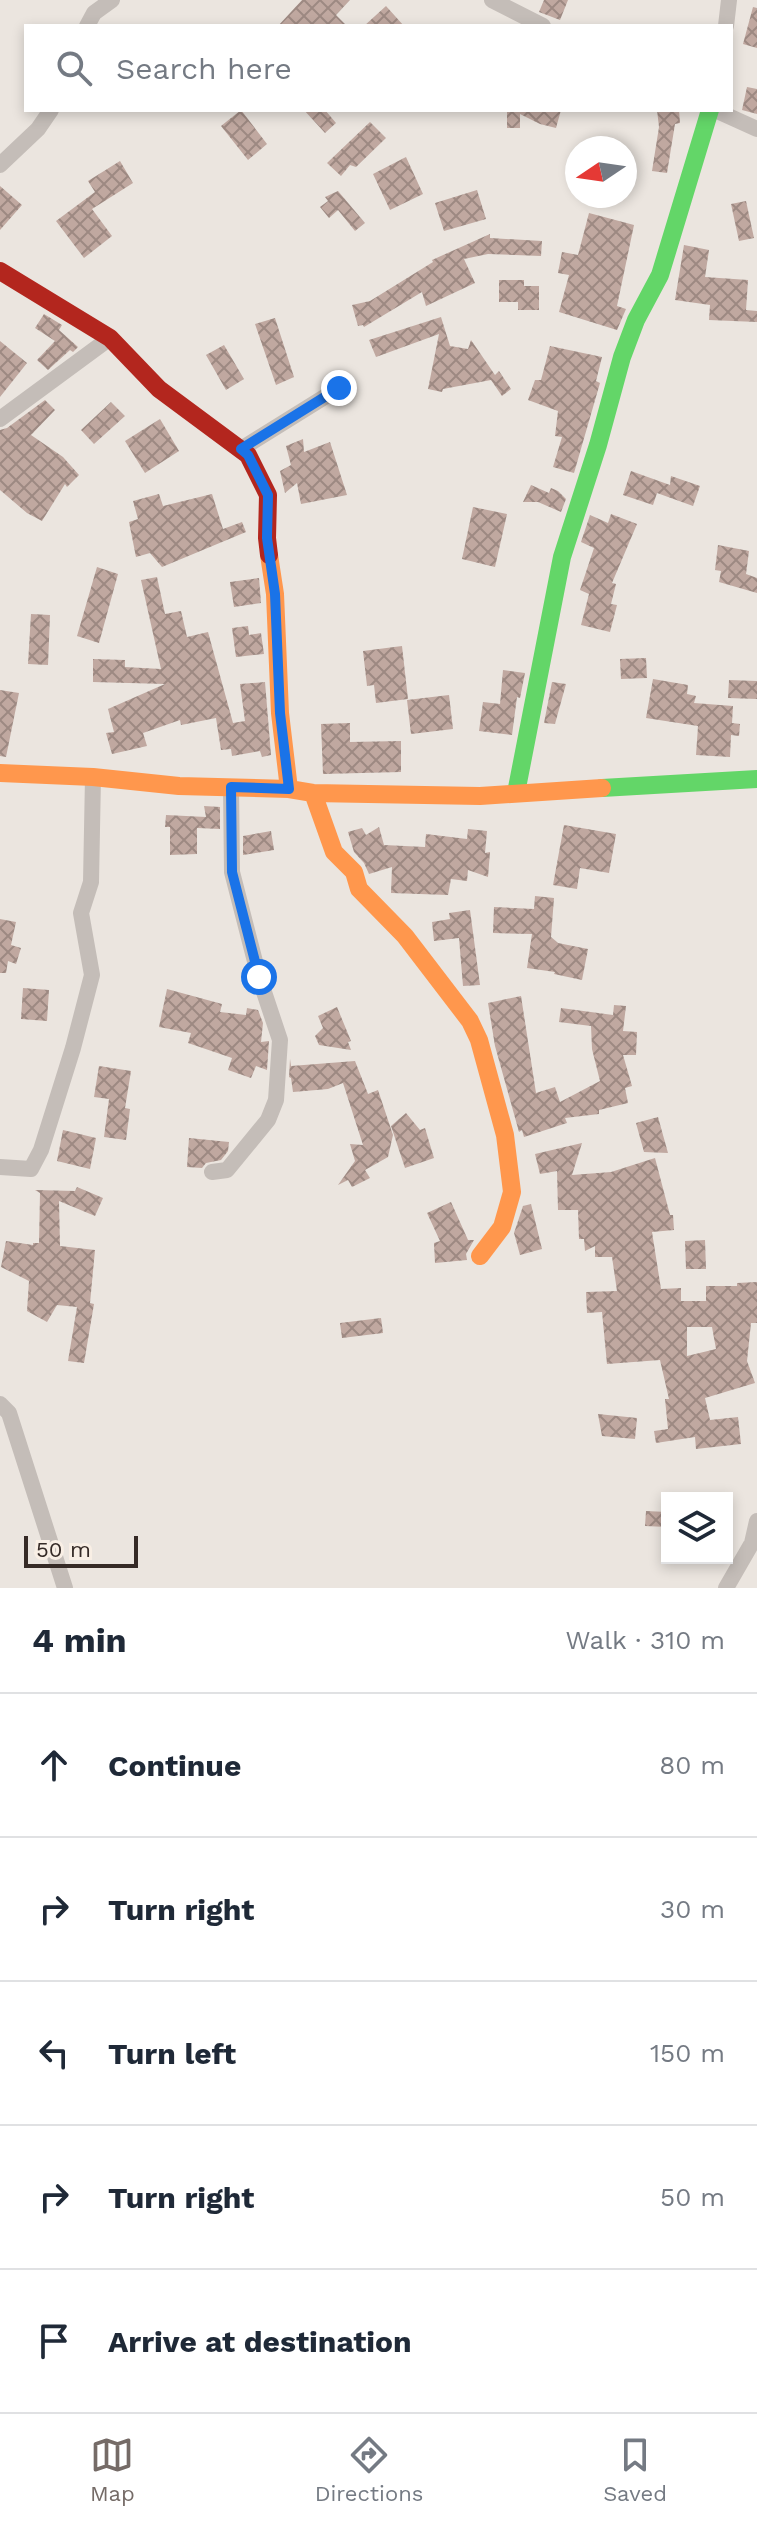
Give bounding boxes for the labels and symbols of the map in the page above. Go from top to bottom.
north arrow [565,136,637,208]
route end [321,370,357,406]
route start [241,959,277,995]
scale bar [24,1532,138,1568]

